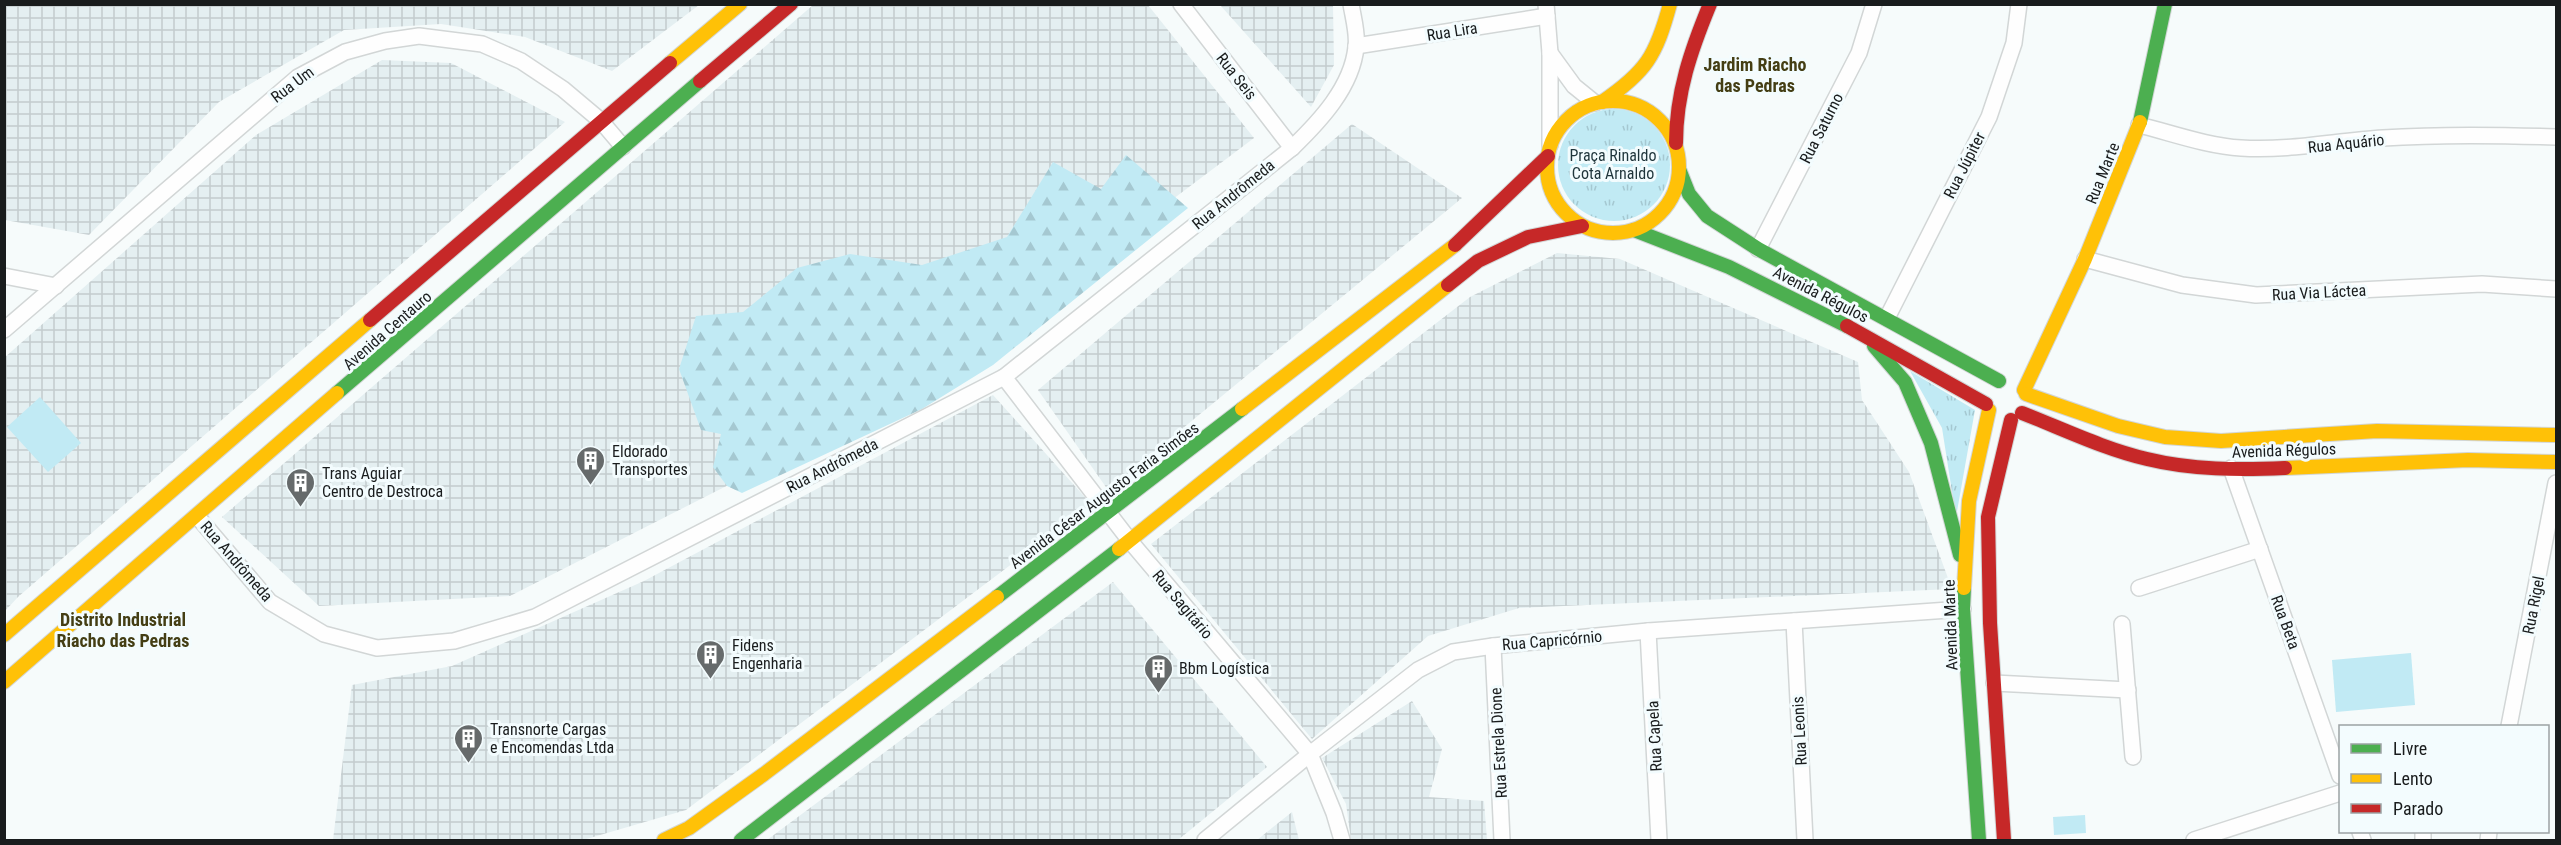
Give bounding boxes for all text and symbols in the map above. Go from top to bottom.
street label: Rua Lira [1425,18,1479,45]
street label: Rua Seis [1212,49,1261,104]
district label: Jardim Riacho das Pedras [1703,54,1807,96]
street label: Rua Um [267,62,317,107]
street label: Rua Saturno [1796,90,1847,167]
street label: Rua Júpiter [1940,129,1989,201]
street label: Rua Aquário [2307,130,2385,157]
street label: Rua Marte [2082,140,2123,207]
park label: Praça Rinaldo Cota Arnaldo [1569,146,1657,183]
street label: Rua Andrômeda [1188,155,1278,233]
street label: Avenida Régulos [1770,262,1872,327]
street label: Rua Via Láctea [2272,281,2367,304]
street label: Avenida Centauro [339,287,435,374]
street label: Avenida César Augusto Faria Simões [1006,418,1203,573]
street label: Rua Andrômeda [783,434,881,497]
street label: Avenida Régulos [2232,439,2337,462]
place label: Eldorado Transportes [612,442,688,479]
building icon: Eldorado Transportes [575,444,607,486]
place label: Trans Aguiar Centro de Destroca [322,464,443,501]
building icon: Trans Aguiar Centro de Destroca [285,466,317,508]
street label: Rua Andrômeda [197,517,277,605]
street label: Rua Sagitário [1148,566,1217,643]
street label: Rua Rigel [2519,574,2548,636]
street label: Avenida Marte [1939,579,1962,671]
street label: Rua Beta [2267,593,2304,652]
district label: Distrito Industrial Riacho das Pedras [57,609,189,651]
street label: Rua Capricórnio [1501,627,1603,654]
place label: Fidens Engenharia [732,636,802,673]
building icon: Fidens Engenharia [695,638,727,680]
building icon: Bbm Logística [1142,652,1174,694]
place label: Bbm Logística [1179,659,1269,678]
street label: Rua Estrela Dione [1486,687,1511,799]
street label: Rua Leonis [1788,696,1811,766]
street label: Rua Capela [1643,700,1666,772]
place label: Transnorte Cargas e Encomendas Ltda [490,720,614,757]
building icon: Transnorte Cargas e Encomendas Ltda [453,722,485,764]
legend [2339,725,2549,833]
text: Livre [2393,738,2427,759]
text: Lento [2393,768,2433,789]
text: Parado [2393,798,2443,819]

